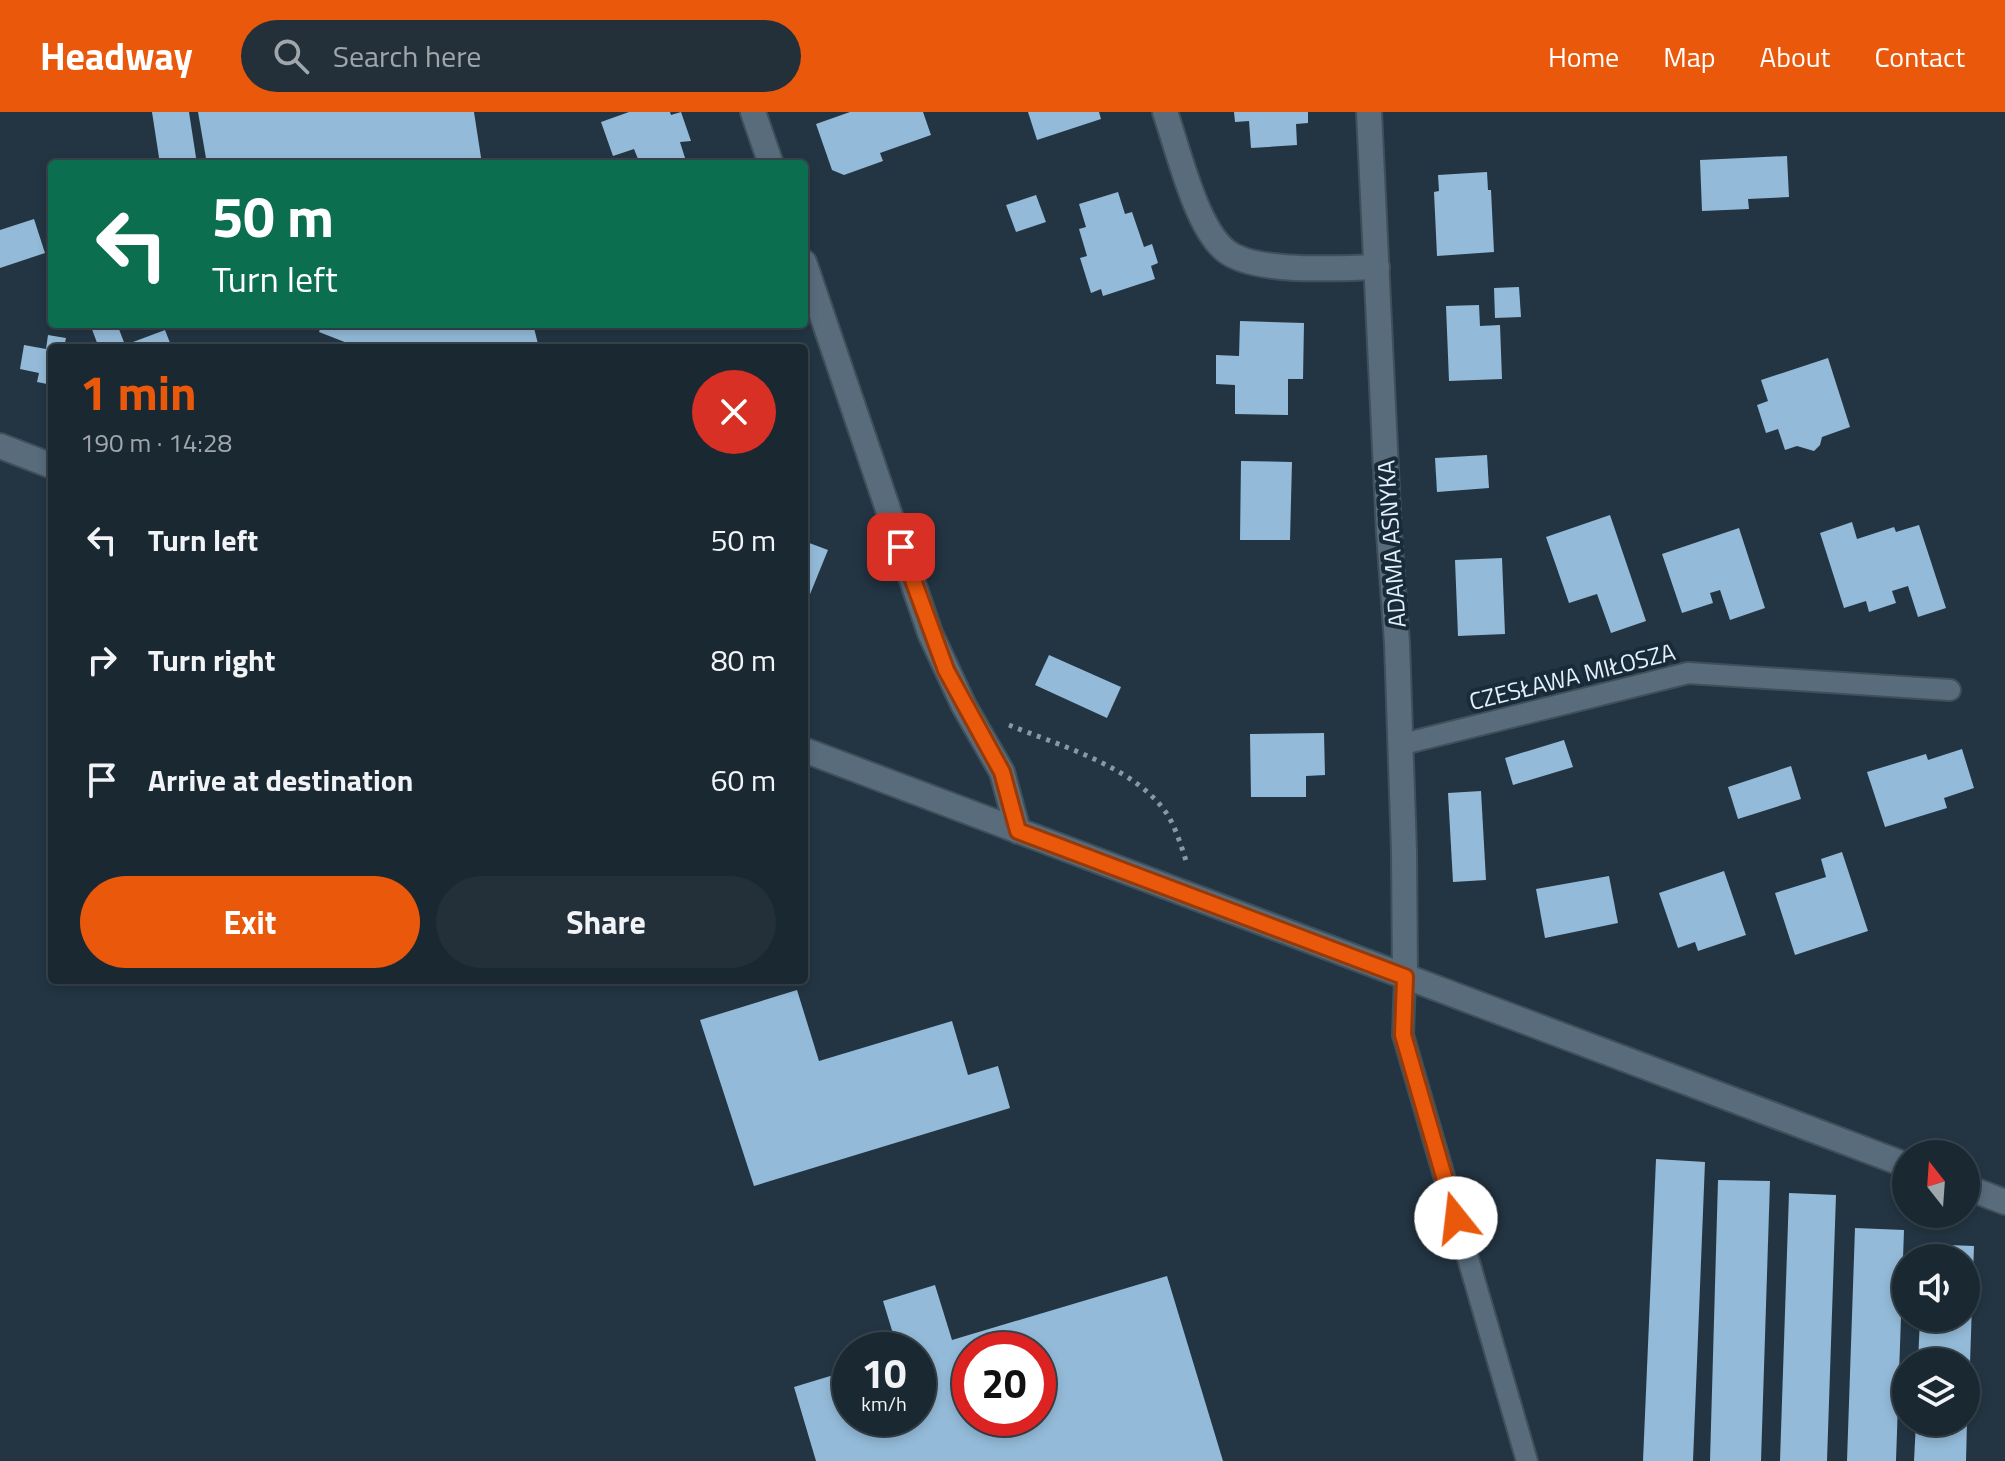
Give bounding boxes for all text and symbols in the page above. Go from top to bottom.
search box [241,20,801,92]
text: Headway [40,27,193,85]
text: Search here [333,33,481,79]
icon: search [269,34,313,78]
text: Home [1548,35,1619,78]
text: Map [1663,35,1716,78]
text: About [1760,35,1830,78]
text: Contact [1874,35,1965,78]
text: 50 m [212,174,334,259]
icon: left [80,192,184,296]
text: Turn left [212,251,338,306]
text: 1 min [80,356,197,429]
button: close [692,370,776,454]
text: 190 m · 14:28 [80,423,232,462]
street label: ADAMA ASNYKA [1367,459,1415,629]
pin [867,513,935,581]
text: Turn left [148,517,258,563]
text: 50 m [711,517,776,563]
icon: left [80,518,124,562]
icon: arrive [879,525,923,569]
street label: CZESŁAWA MIŁOSZA [1465,633,1679,719]
text: Turn right [148,637,276,683]
text: 80 m [711,637,776,683]
icon: right [80,638,124,682]
text: Arrive at destination [148,757,413,803]
text: 60 m [711,757,776,803]
icon: arrive [80,758,124,802]
button: Exit [80,876,420,968]
button: Share [436,876,776,968]
north arrow [1892,1140,1980,1228]
map controls [1892,1140,1980,1436]
position arrow [1414,1176,1498,1260]
button: sound [1892,1244,1980,1332]
speed limit sign: 20 [952,1332,1056,1436]
text: 10 [862,1343,906,1404]
button: layers [1892,1348,1980,1436]
text: km/h [861,1388,907,1419]

